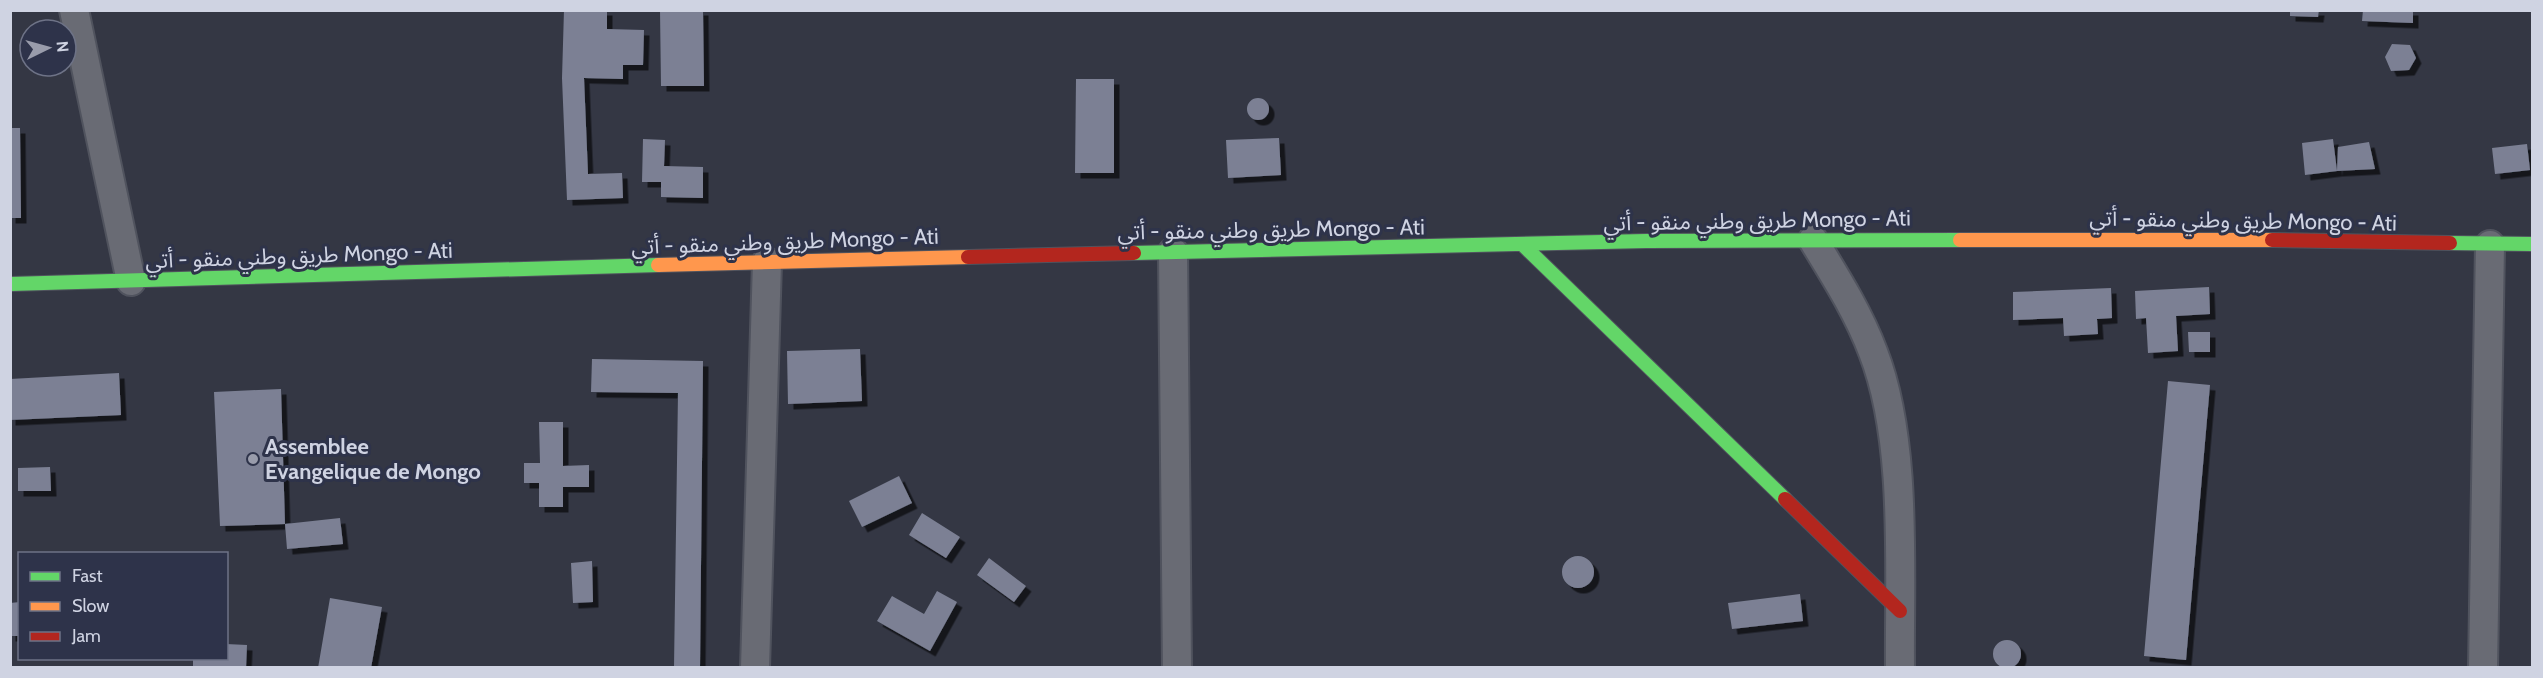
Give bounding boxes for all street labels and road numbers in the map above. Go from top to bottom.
street label: طريق وطني منقو - أتي Mongo - Ati [1603,204,1911,240]
street label: طريق وطني منقو - أتي Mongo - Ati [2089,204,2397,240]
street label: طريق وطني منقو - أتي Mongo - Ati [1117,213,1425,249]
street label: طريق وطني منقو - أتي Mongo - Ati [631,223,939,263]
street label: طريق وطني منقو - أتي Mongo - Ati [145,237,453,277]

